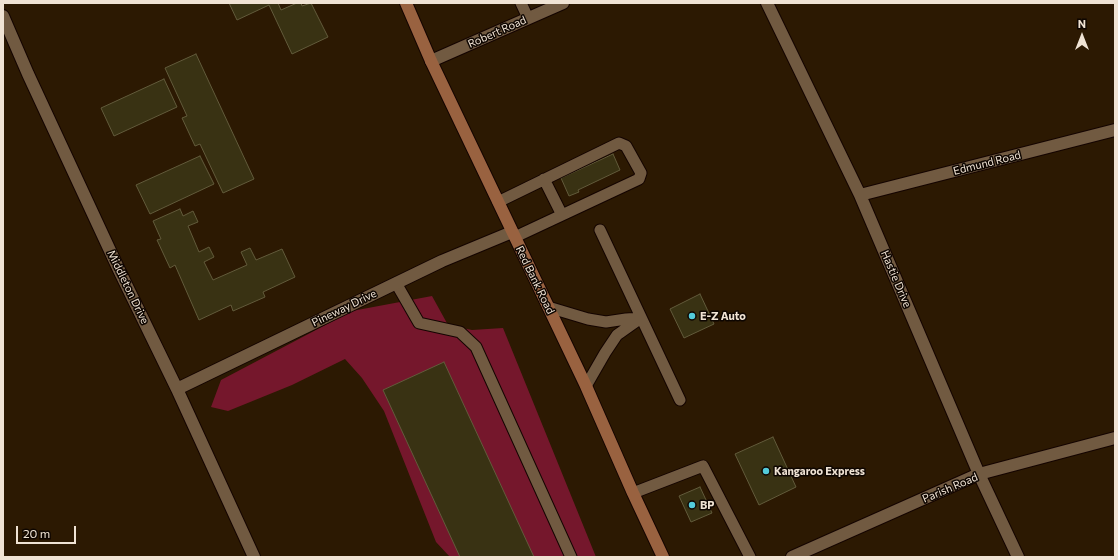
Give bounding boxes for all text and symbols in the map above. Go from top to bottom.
street label: Robert Road [466,13,528,51]
north arrow [1062,16,1102,56]
text: N [1078,17,1086,30]
street label: Edmund Road [952,148,1022,178]
street label: Red Bank Road [513,244,557,316]
street label: Middleton Drive [104,248,152,326]
street label: Hastie Drive [878,248,914,310]
street label: Pineway Drive [309,287,379,329]
place label: E-Z Auto [700,309,746,323]
marker: E-Z Auto [687,311,697,321]
place label: Kangaroo Express [774,464,865,478]
marker: Kangaroo Express [761,466,771,476]
street label: Parish Road [920,470,980,506]
place label: BP [700,498,714,512]
marker: BP [687,500,697,510]
scale bar [18,518,78,544]
text: 20 m [23,526,50,540]

